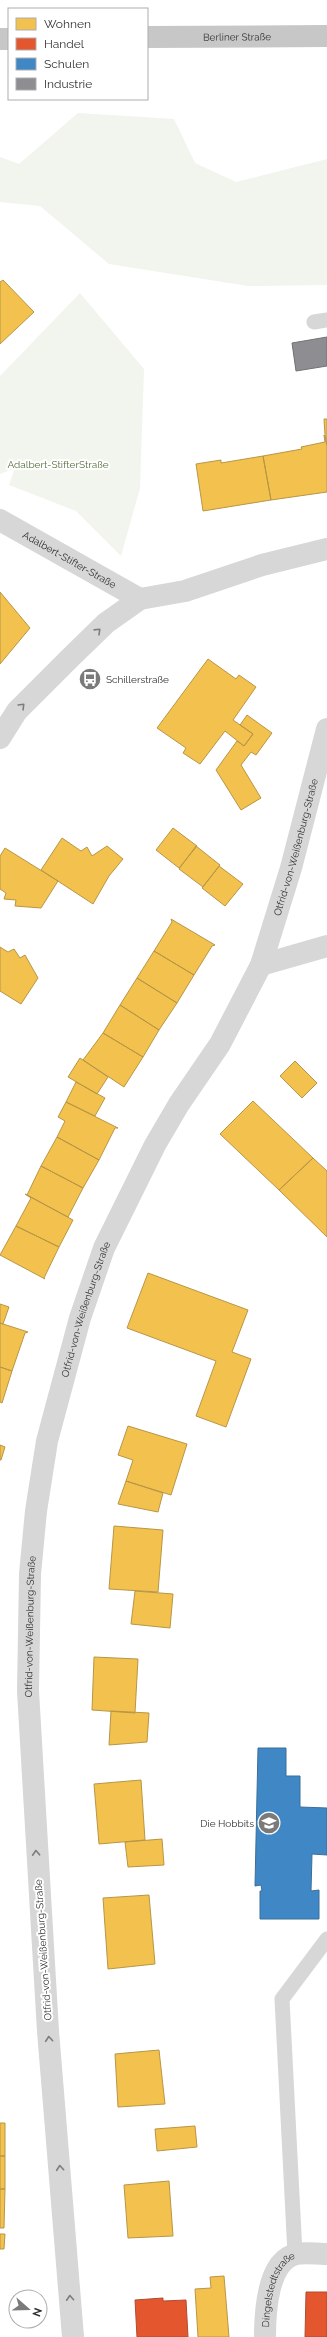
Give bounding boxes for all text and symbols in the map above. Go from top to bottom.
legend [8,8,148,100]
text: Wohnen [44,17,91,31]
street label: Berliner Straße [203,31,271,42]
text: Handel [44,37,85,51]
text: Schulen [44,57,89,71]
text: Industrie [44,77,92,91]
park label: Adalbert-StifterStraße [7,459,109,470]
street label: Adalbert-Stifter-Straße [21,529,118,590]
one-way arrow [93,628,101,636]
bus stop icon: Schillerstraße [77,666,103,692]
place label: Schillerstraße [106,674,169,685]
one-way arrow [17,703,25,711]
street label: Otfrid-von-Weißenburg-Straße [271,777,319,917]
street label: Otfrid-von-Weißenburg-Straße [59,1239,112,1378]
street label: Otfrid-von-Weißenburg-Straße [22,1555,37,1698]
school or university icon: Die Hobbits [256,1810,282,1836]
place label: Die Hobbits [200,1818,254,1829]
one-way arrow [32,1850,41,1856]
street label: Otfrid-von-Weißenburg-Straße [33,1879,53,2021]
one-way arrow [44,2036,53,2042]
one-way arrow [55,2165,64,2172]
street label: Dingelstedtstraße [260,2249,296,2327]
north arrow [8,2289,48,2329]
one-way arrow [65,2295,74,2301]
text: N [29,2306,44,2318]

